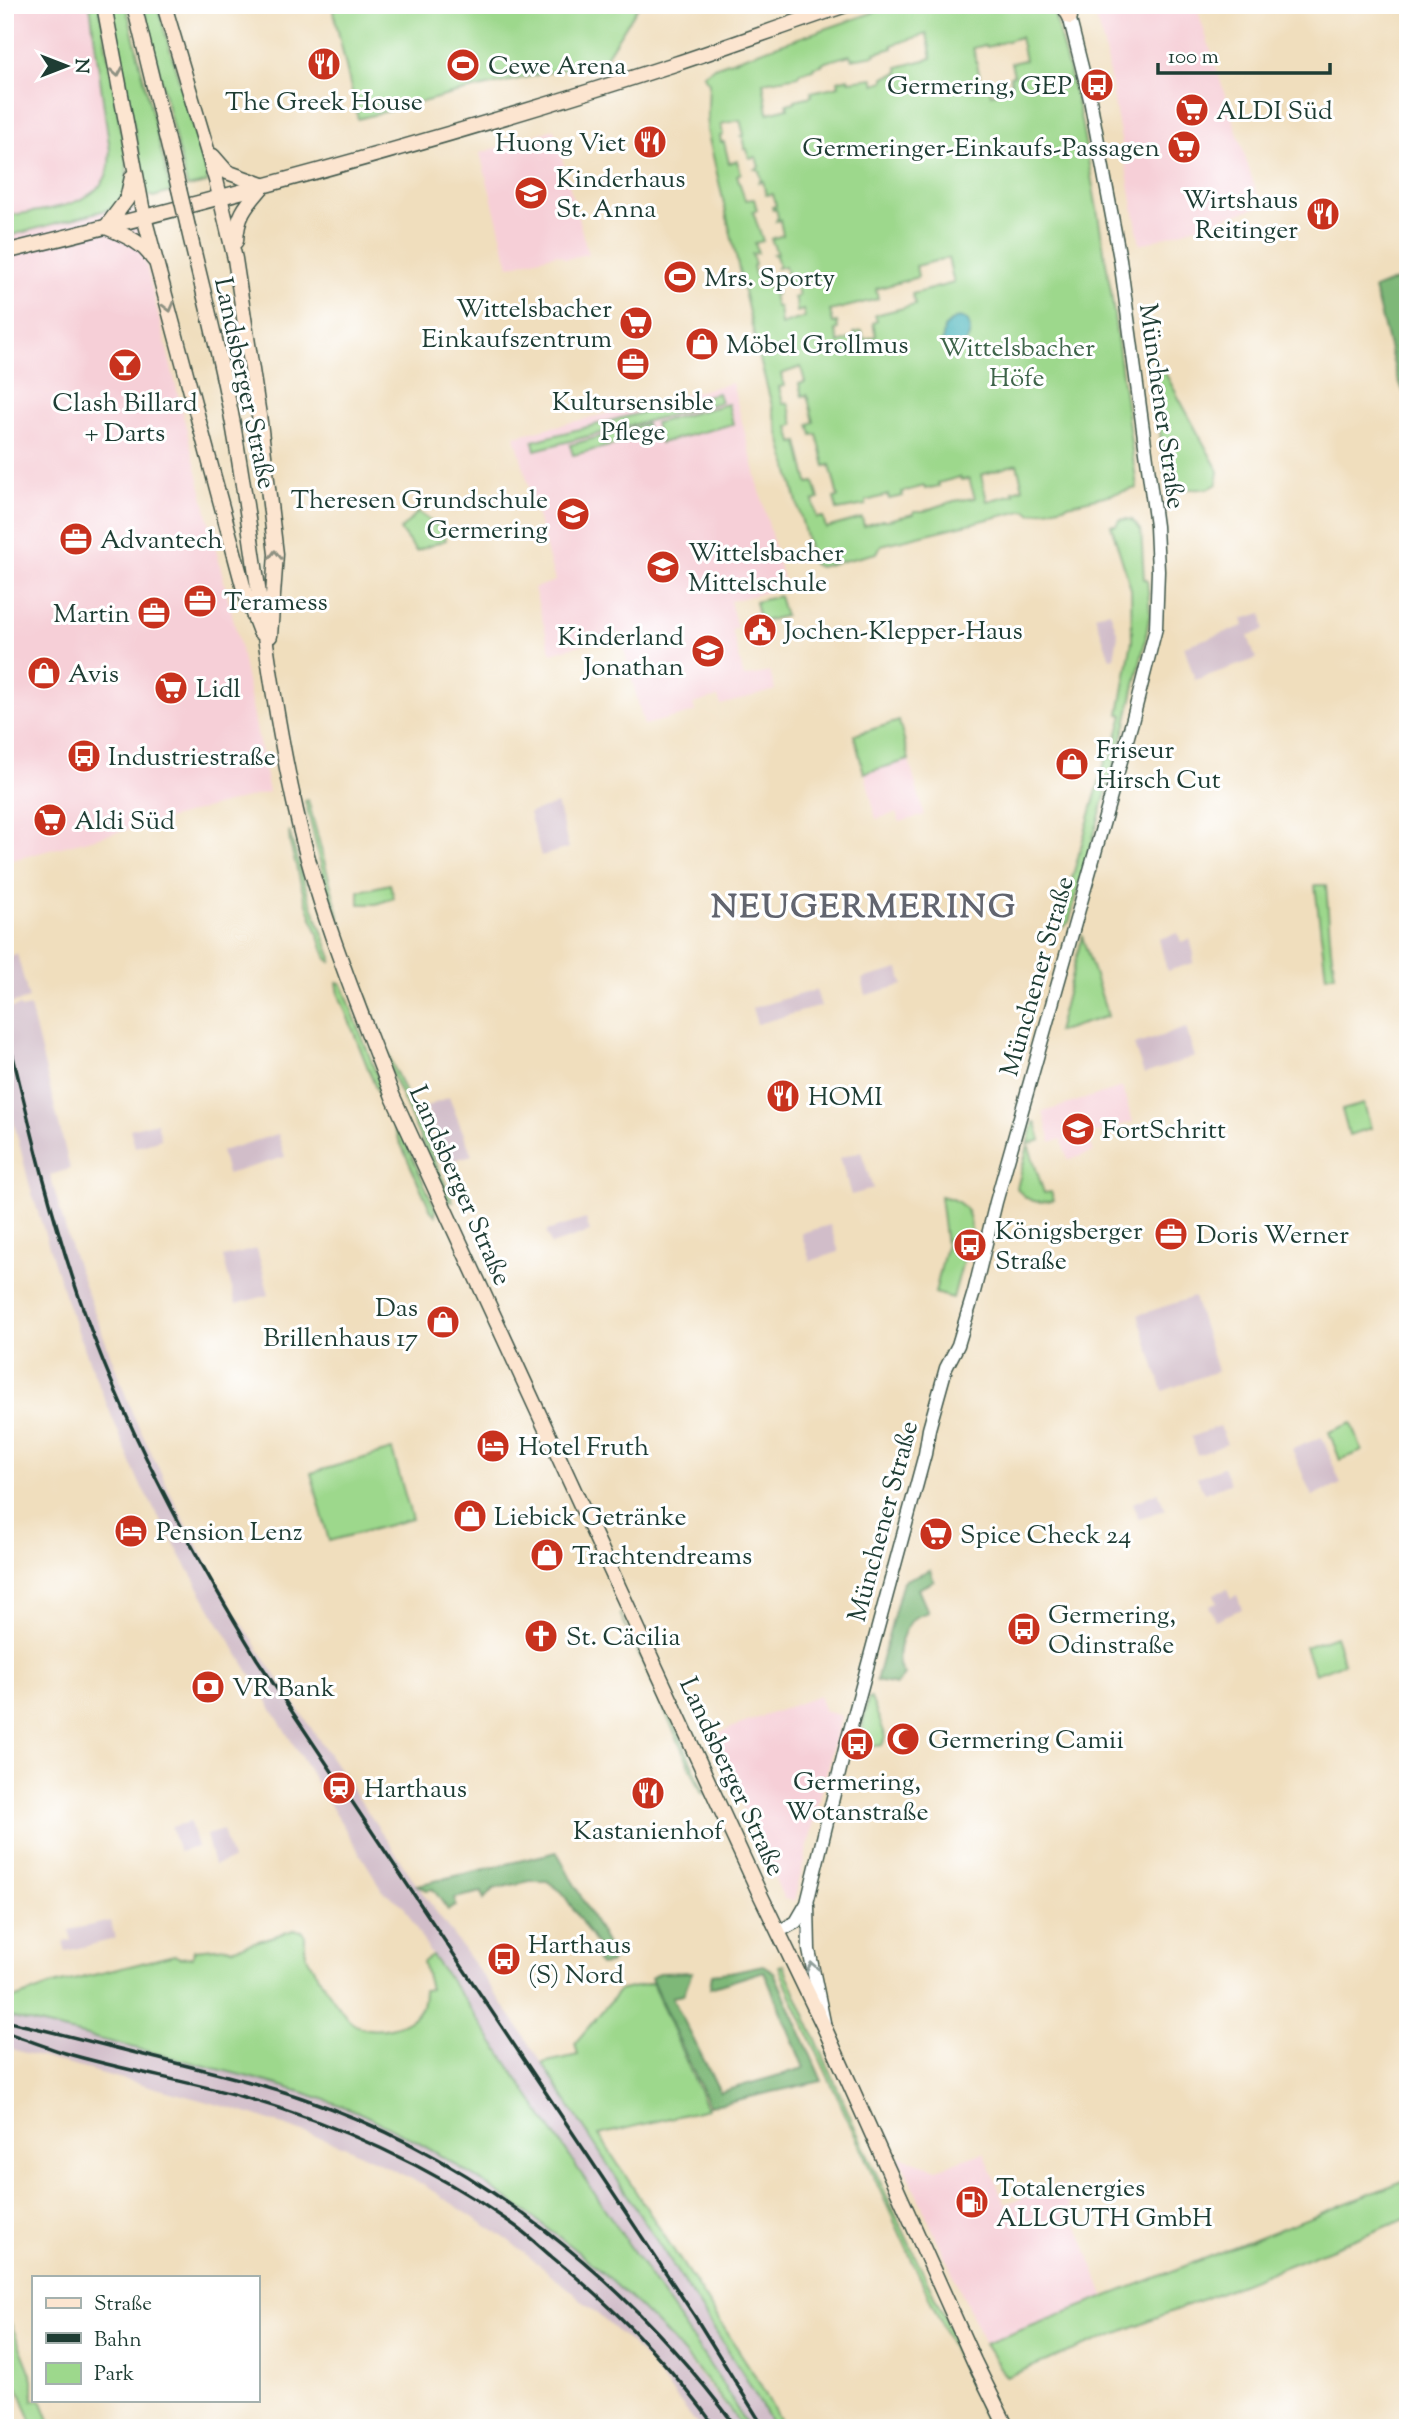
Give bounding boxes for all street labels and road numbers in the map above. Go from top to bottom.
street label: Landsberger Straße [203,274,284,493]
street label: Münchener Straße [1128,301,1193,511]
street label: Münchener Straße [992,872,1085,1081]
street label: Landsberger Straße [398,1080,519,1292]
street label: Münchener Straße [840,1417,929,1626]
street label: Landsberger Straße [668,1672,793,1882]

